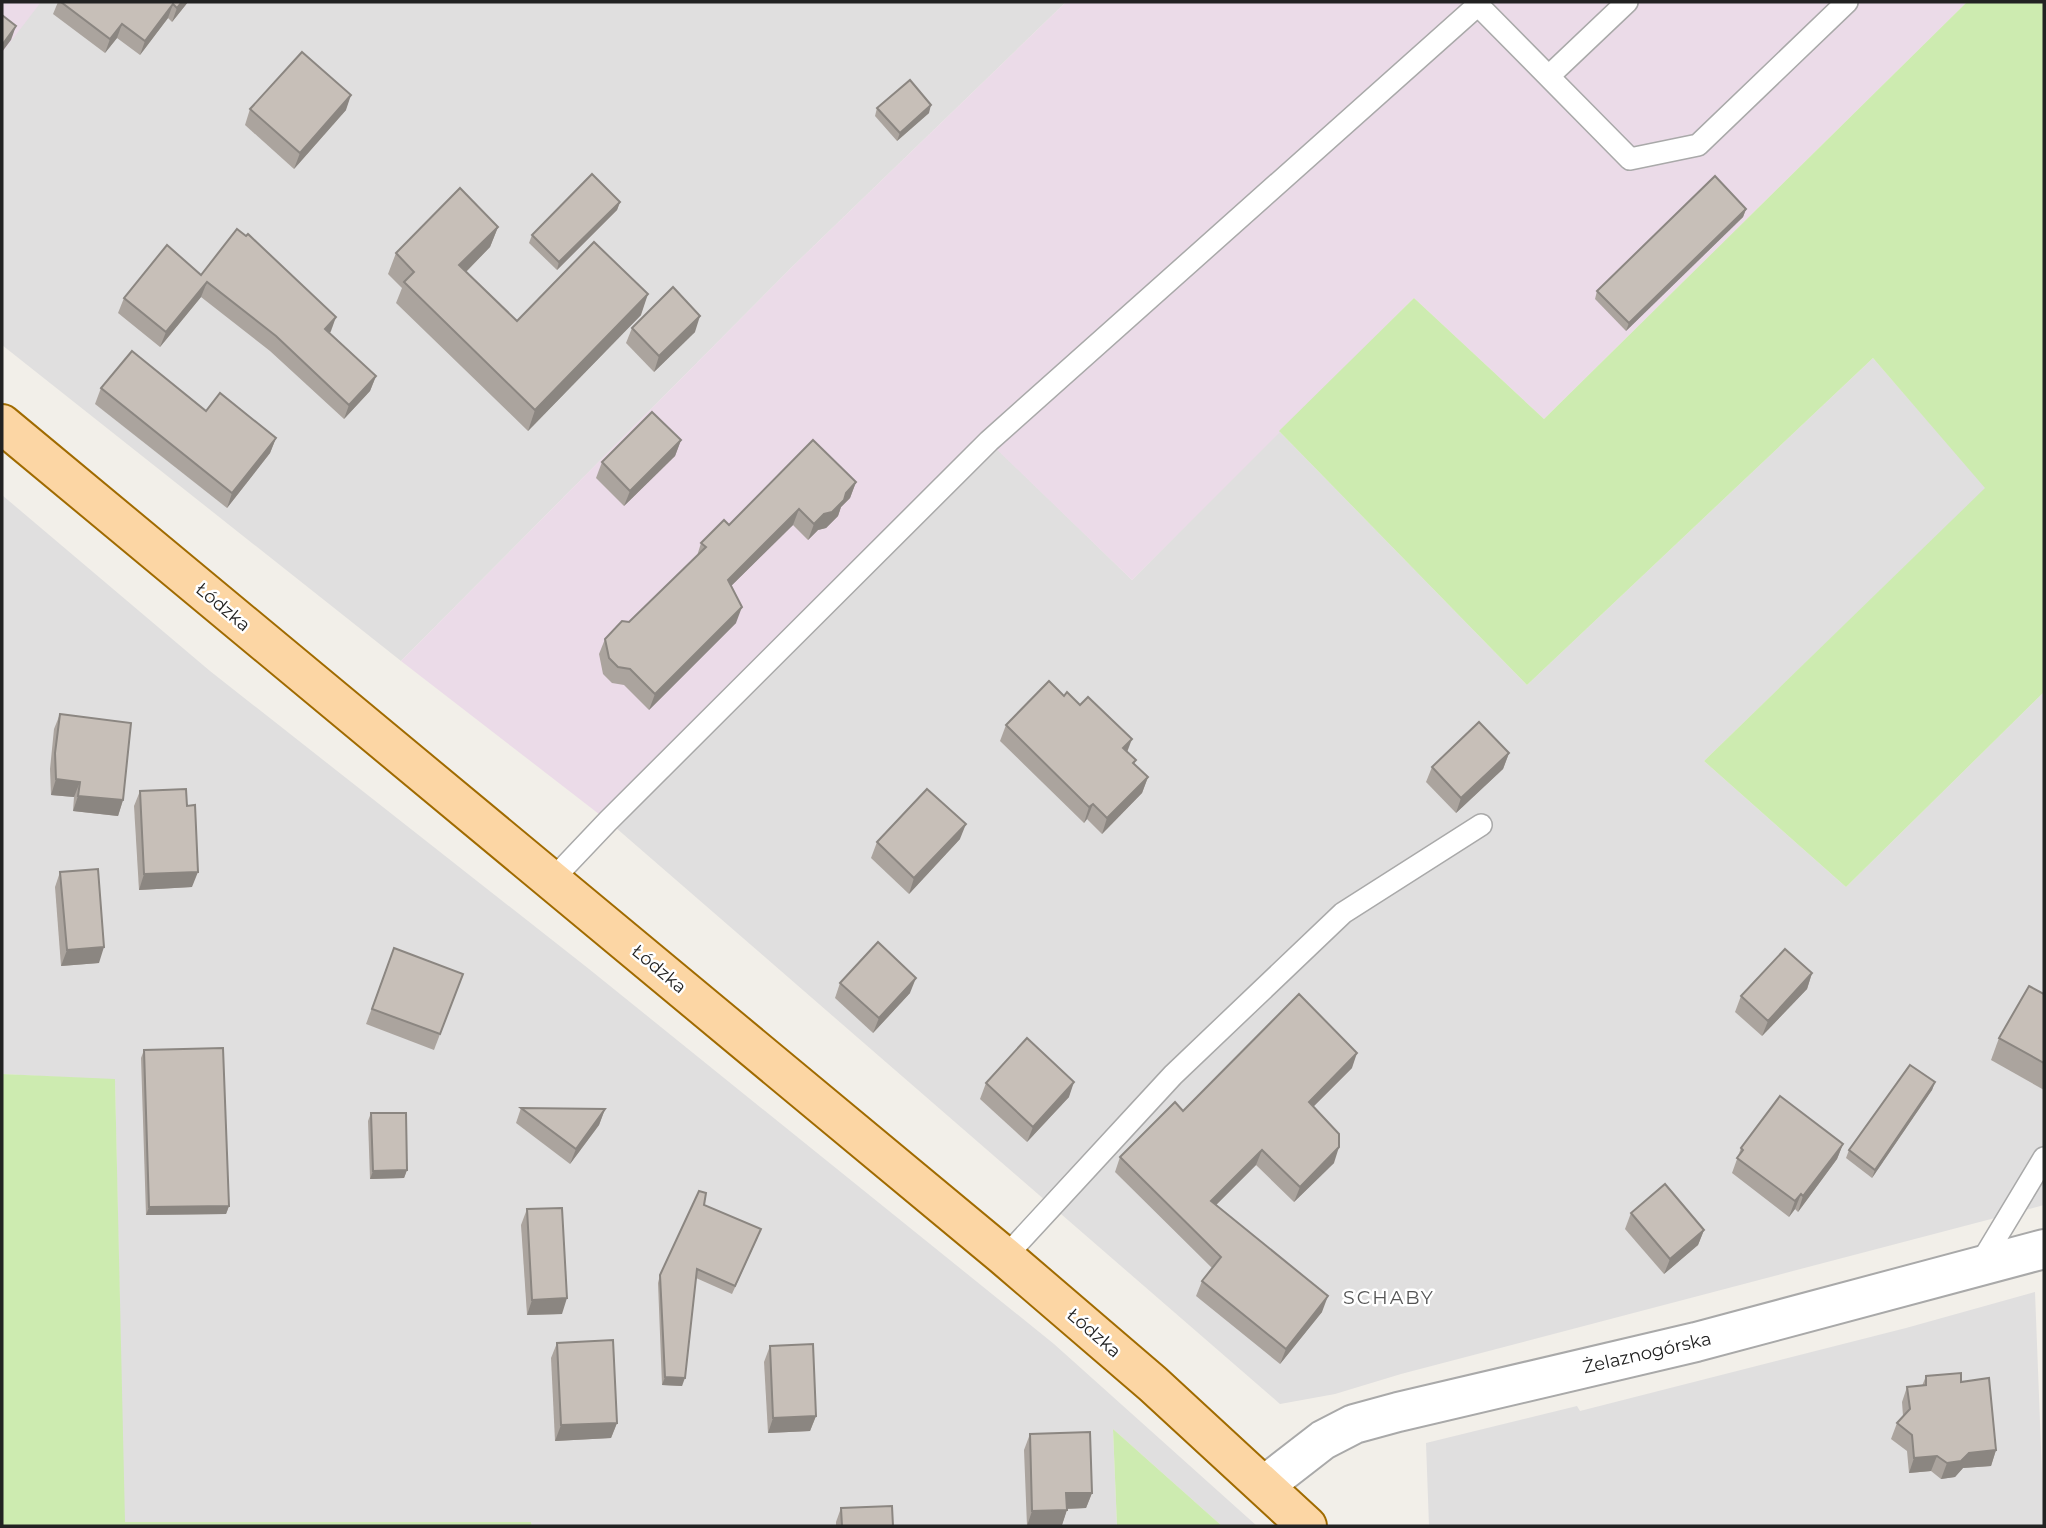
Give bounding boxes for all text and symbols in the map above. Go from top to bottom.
street label: Łódzka [191,578,255,636]
street label: Łódzka [627,940,691,998]
district label: SCHABY [1343,1286,1435,1309]
street label: Łódzka [1062,1304,1126,1362]
street label: Żelaznogórska [1581,1328,1713,1378]

